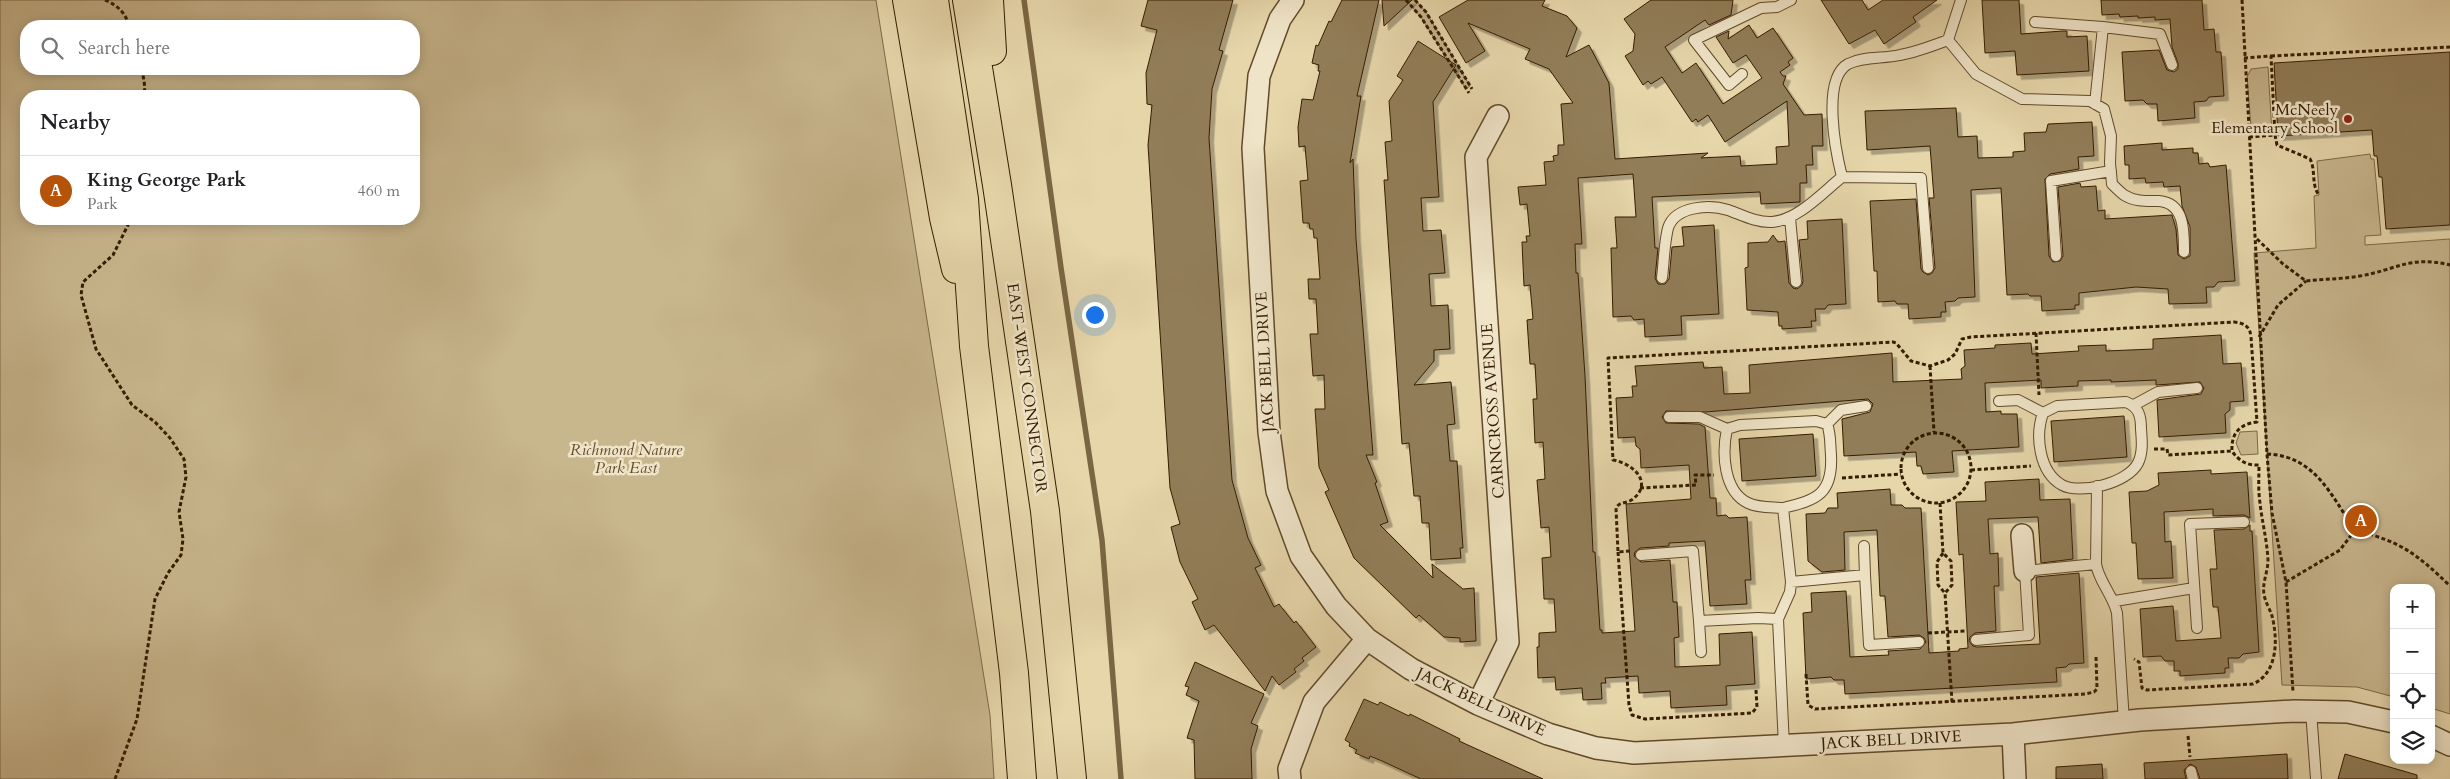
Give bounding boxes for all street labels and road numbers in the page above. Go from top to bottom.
street label: EAST-WEST CONNECTOR [1001,282,1053,494]
street label: JACK BELL DRIVE [1250,291,1280,435]
street label: CARNCROSS AVENUE [1476,323,1510,499]
street label: JACK BELL DRIVE [1411,661,1550,742]
street label: JACK BELL DRIVE [1818,725,1962,755]

